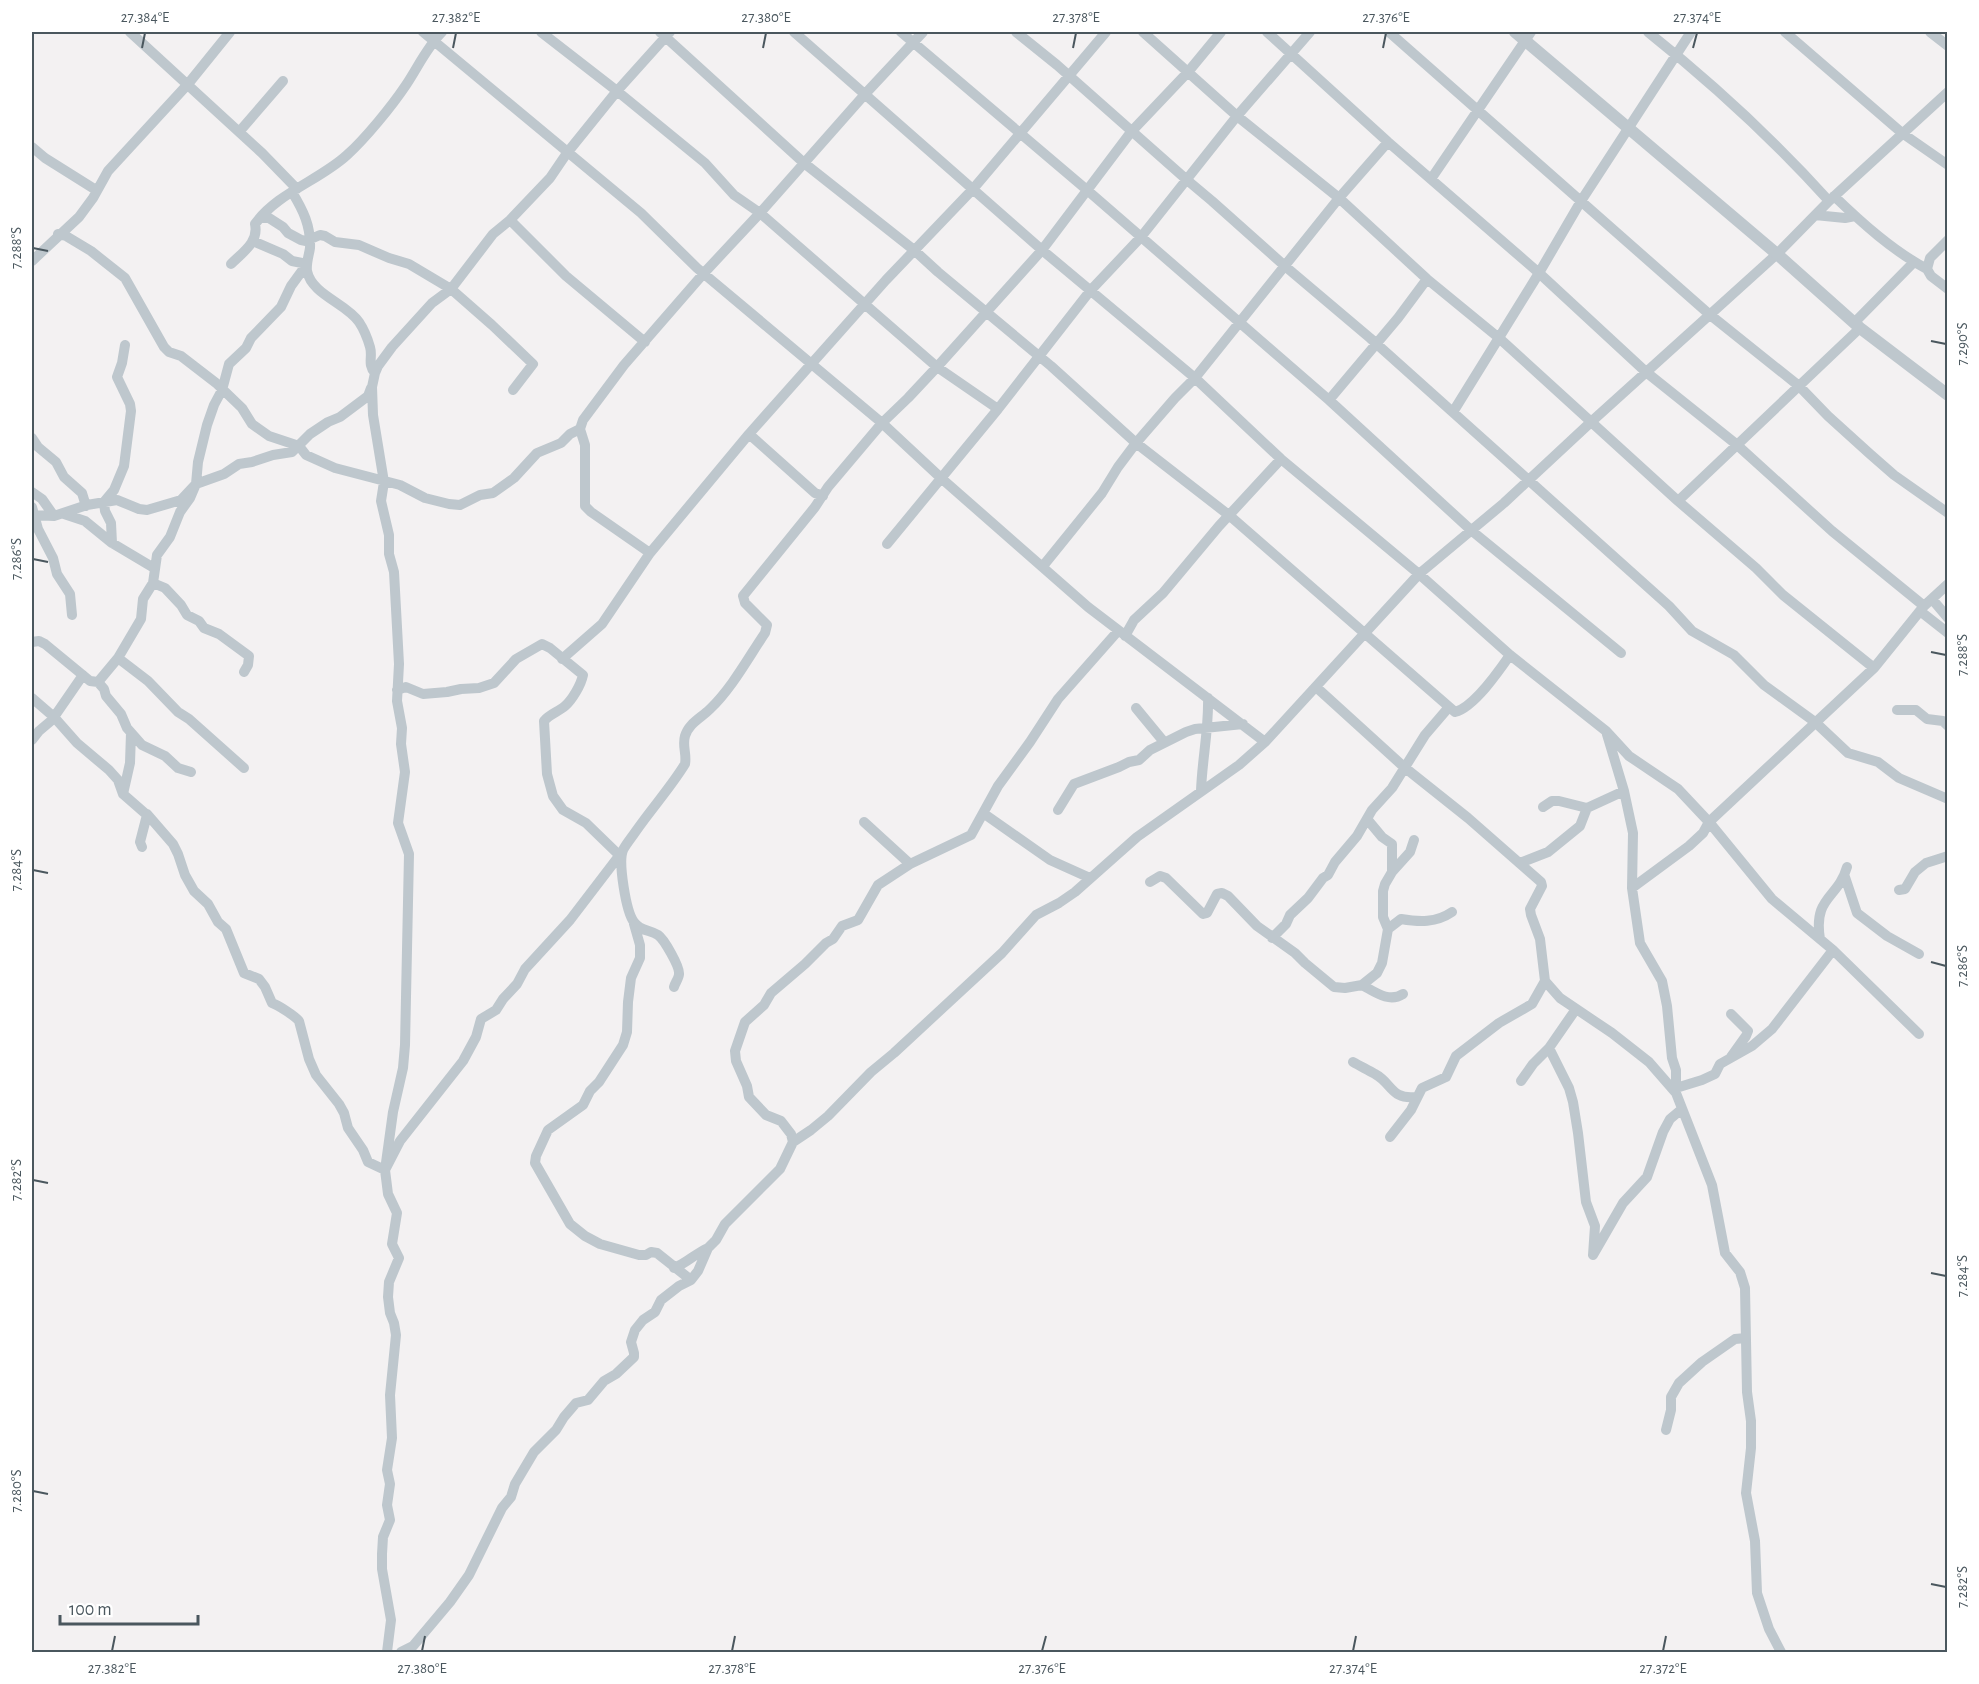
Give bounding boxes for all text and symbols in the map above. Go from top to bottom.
text: 27.384°E [121,10,169,25]
text: 27.382°E [432,10,480,25]
text: 27.380°E [741,10,791,25]
text: 27.378°E [1052,10,1100,25]
text: 27.376°E [1362,10,1410,25]
text: 27.374°E [1673,10,1721,25]
text: 7.288°S [9,227,24,269]
text: 7.290°S [1955,323,1970,365]
text: 7.286°S [9,538,24,580]
text: 7.288°S [1955,634,1970,676]
text: 7.284°S [9,849,24,891]
text: 7.286°S [1955,945,1970,987]
text: 7.282°S [9,1159,24,1201]
text: 7.284°S [1955,1255,1970,1297]
text: 7.280°S [9,1469,24,1513]
text: 7.282°S [1955,1566,1970,1608]
scale bar [60,1588,198,1626]
text: 100 m [69,1601,112,1619]
text: 27.382°E [88,1661,136,1676]
text: 27.380°E [397,1661,447,1676]
text: 27.378°E [708,1661,756,1676]
text: 27.376°E [1018,1661,1066,1676]
text: 27.374°E [1329,1661,1377,1676]
text: 27.372°E [1639,1661,1687,1676]

